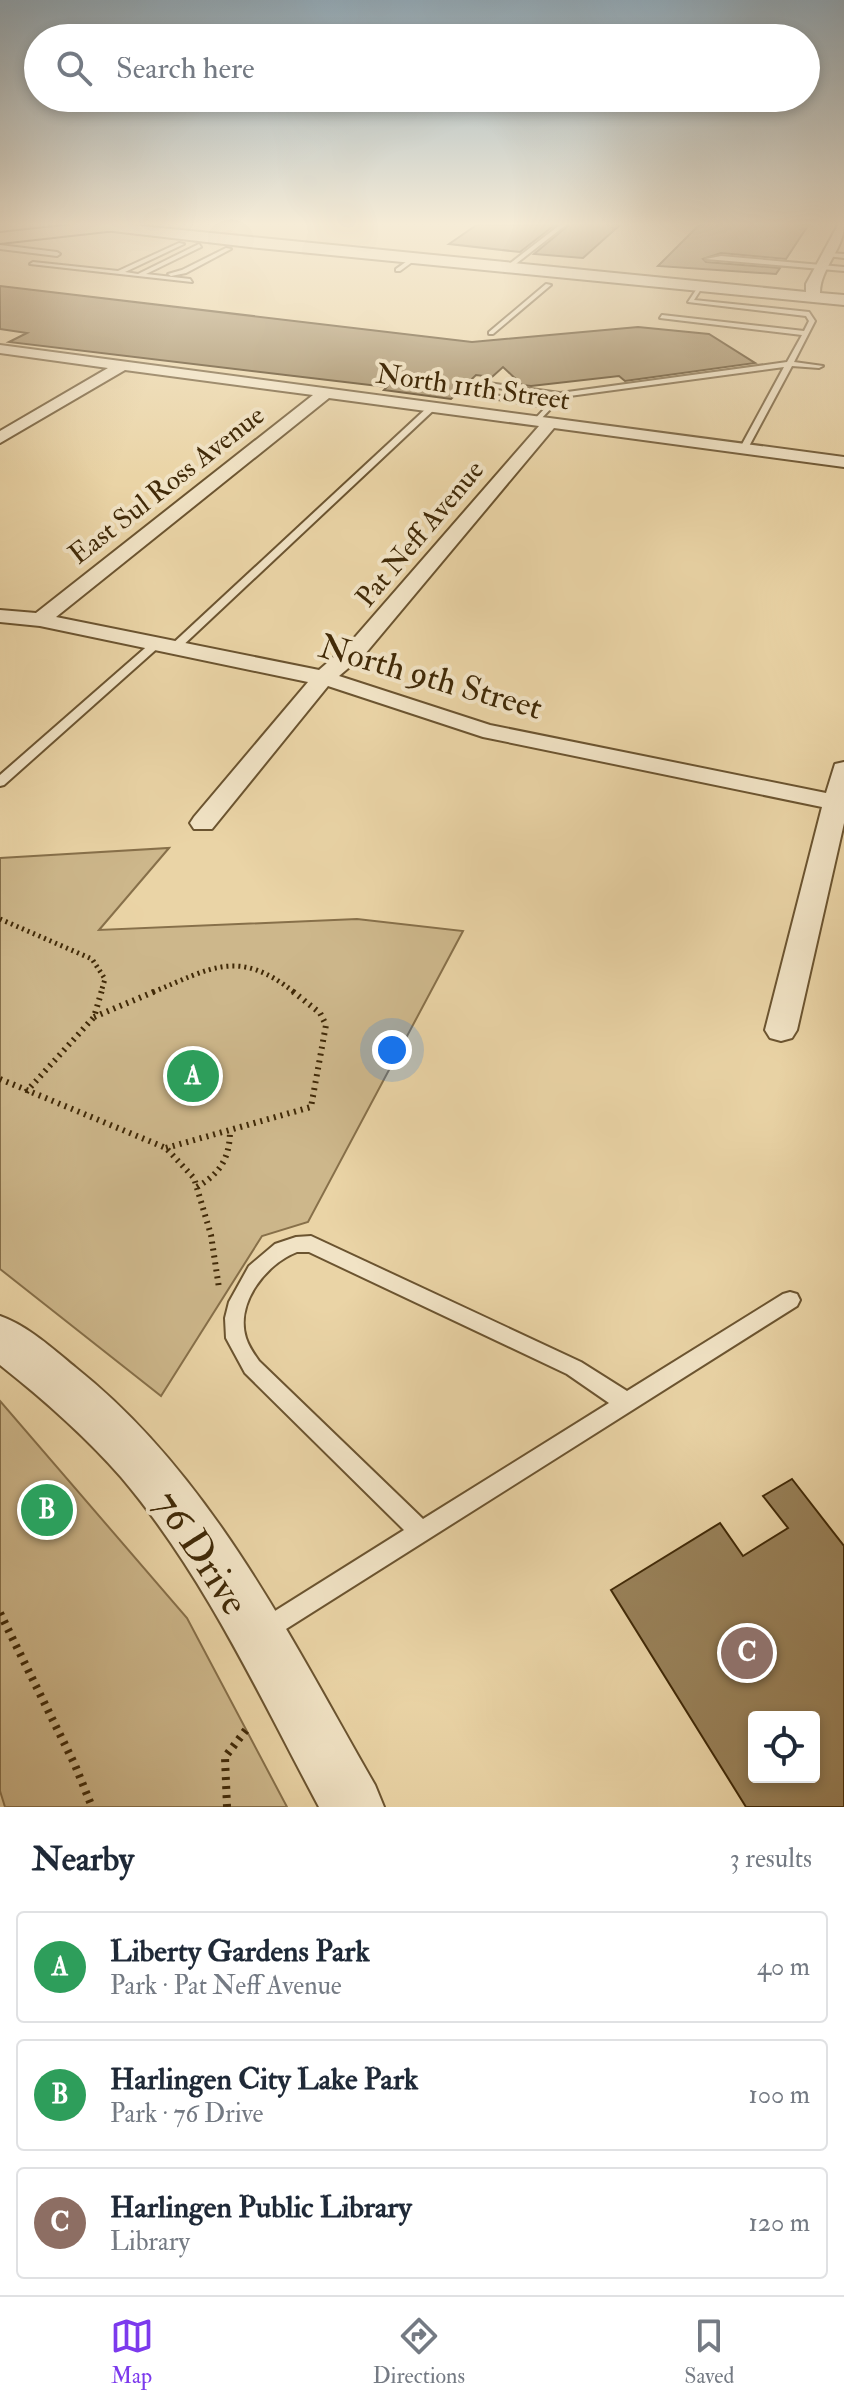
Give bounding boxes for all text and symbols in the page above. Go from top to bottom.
search box [24,24,820,112]
icon: search [52,46,96,90]
text: Search here [116,50,255,87]
street label: North 11th Street [374,357,572,418]
street label: East Sul Ross Avenue [62,398,272,572]
street label: Pat Neff Avenue [348,453,492,615]
street label: North 9th Street [314,625,547,730]
your location [372,1030,412,1070]
pin: A [167,1046,219,1106]
pin: B [21,1480,73,1540]
street label: 76 Drive [142,1481,260,1625]
pin: C [721,1623,773,1683]
map controls [748,1711,820,1783]
button: locate [748,1711,820,1783]
text: Nearby [32,1838,134,1881]
text: 3 results [730,1843,812,1875]
text: Liberty Gardens Park [110,1933,370,1970]
text: A [52,1951,68,1983]
text: 40 m [757,1951,810,1983]
text: Park · Pat Neff Avenue [110,1970,342,2002]
text: Harlingen City Lake Park [110,2061,418,2098]
text: B [51,2079,69,2111]
text: 100 m [749,2079,810,2111]
text: Park · 76 Drive [110,2098,263,2130]
text: Harlingen Public Library [110,2189,412,2226]
text: C [50,2207,70,2239]
text: 120 m [749,2207,810,2239]
text: Library [110,2226,190,2258]
tab: Map [110,2314,154,2390]
tab: Directions [373,2314,465,2390]
tab: Saved [684,2314,734,2390]

